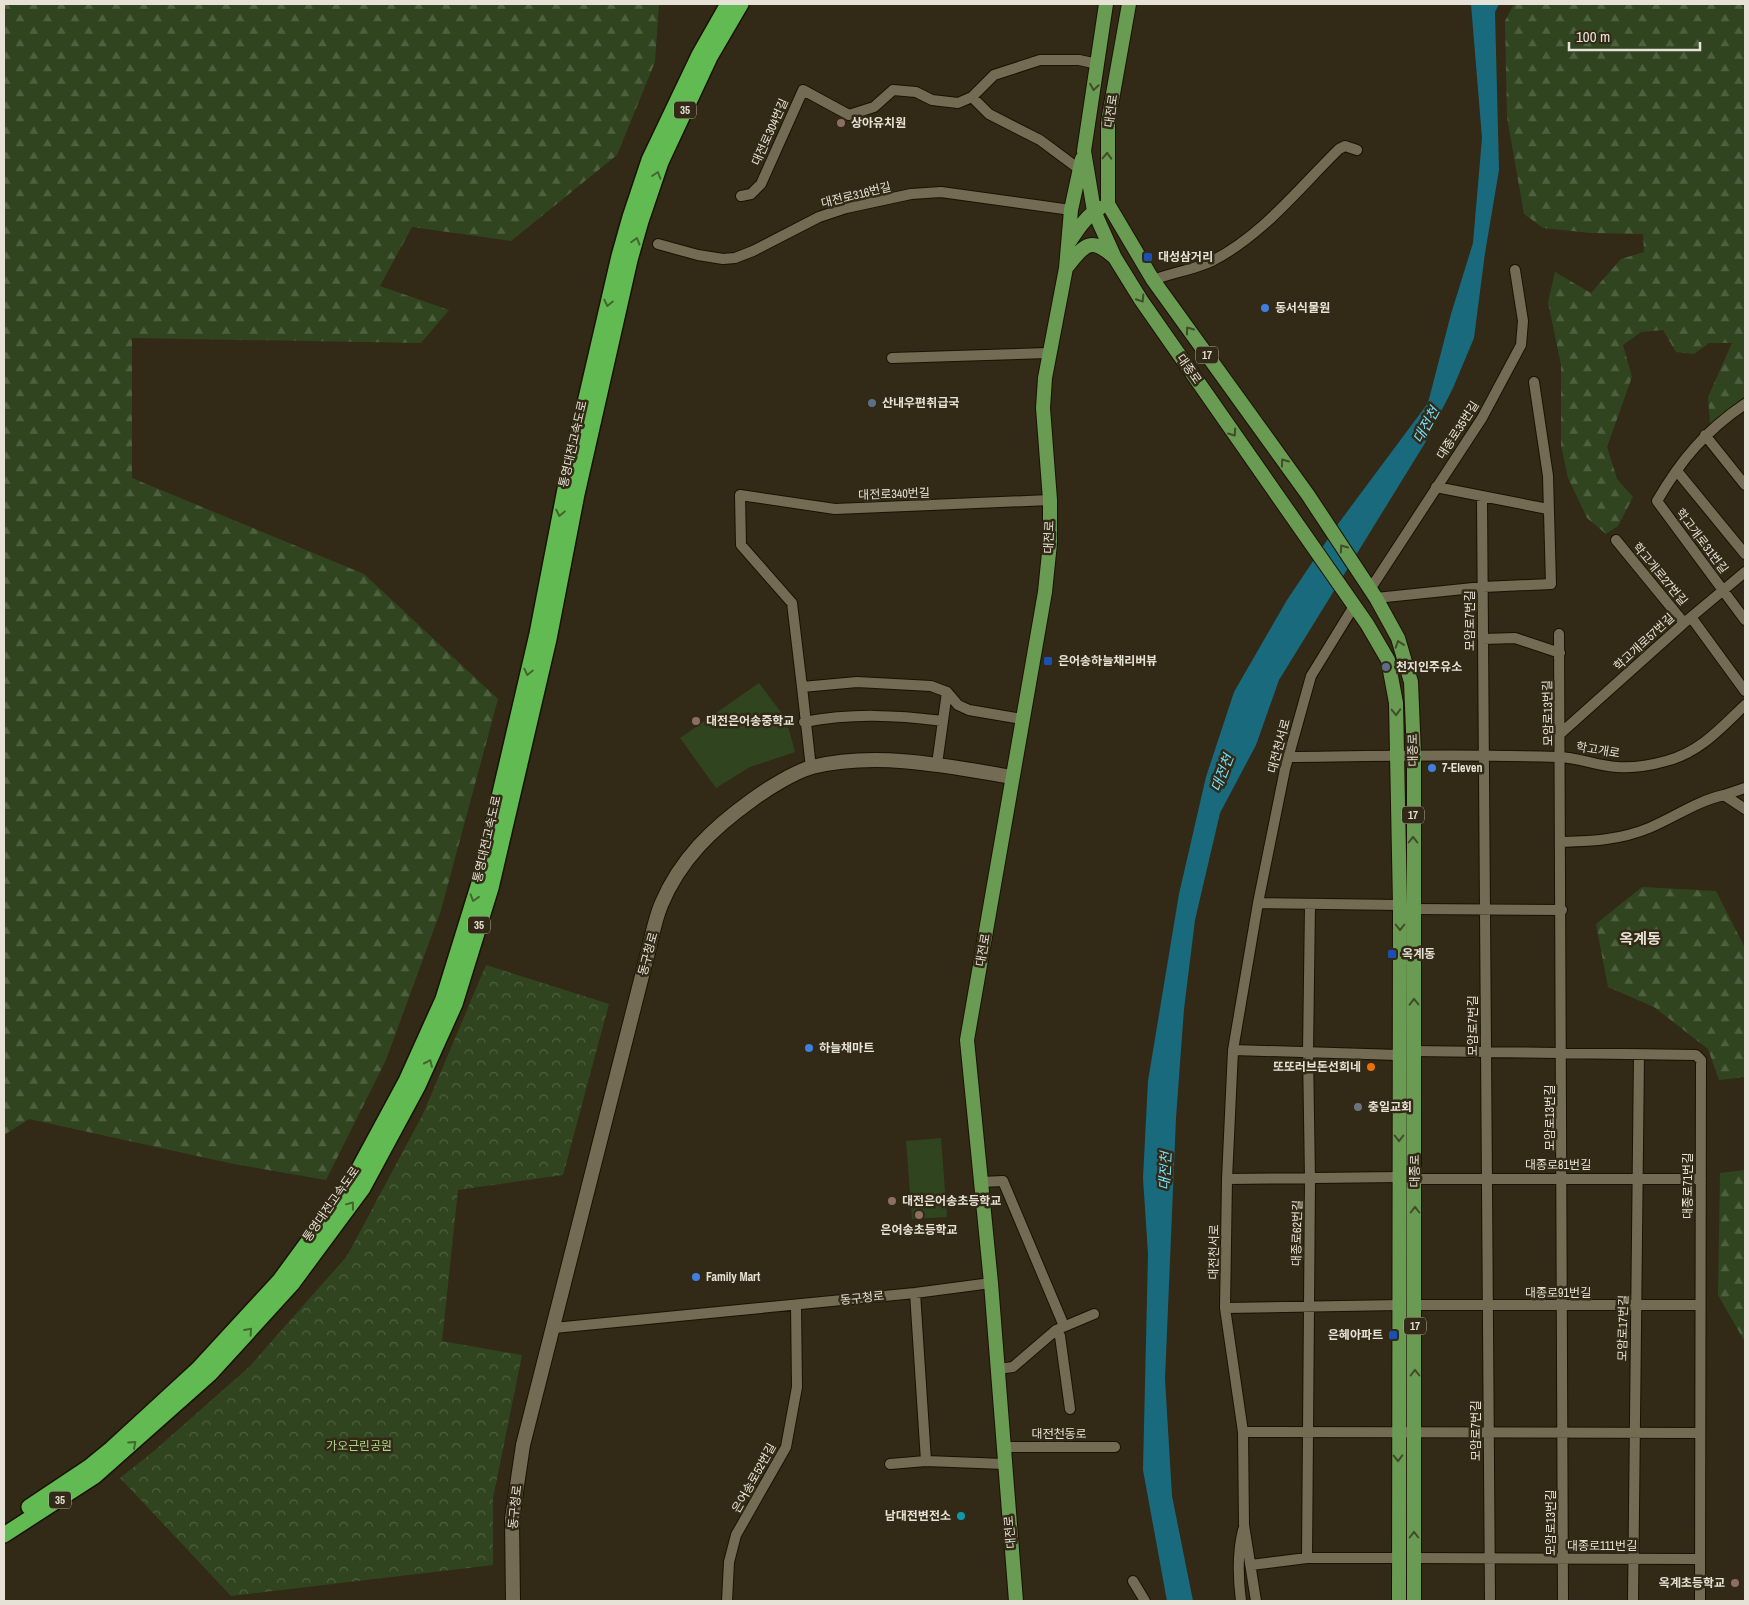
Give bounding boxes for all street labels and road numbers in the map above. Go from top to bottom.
street label: 대전로 [1101,93,1121,129]
street label: 대전로304번길 [748,96,792,168]
road number: 35 [674,102,696,118]
street label: 대전로316번길 [819,179,893,211]
road number: 17 [1196,346,1218,364]
street label: 대종로 [1173,351,1205,387]
street label: 대종로35번길 [1433,398,1483,462]
street label: 통영대전고속도로 [555,399,591,489]
street label: 대전로340번길 [858,485,930,503]
street label: 학고개로31번길 [1672,505,1732,577]
street label: 대전로 [1040,520,1058,554]
street label: 학고개로27번길 [1629,539,1691,609]
street label: 모암로7번길 [1462,591,1478,651]
street label: 학고개로57번길 [1610,610,1678,674]
street label: 모암로13번길 [1539,680,1557,746]
street label: 대전천서로 [1264,717,1294,775]
street label: 대종로 [1405,733,1421,767]
street label: 학고개로 [1575,739,1621,761]
street label: 통영대전고속도로 [469,794,505,884]
road number: 17 [1402,806,1424,824]
road number: 35 [468,916,490,934]
street label: 동구청로 [635,931,661,977]
street label: 대전로 [972,932,994,968]
street label: 모암로7번길 [1465,996,1481,1056]
street label: 모암로13번길 [1542,1085,1558,1151]
street label: 대종로71번길 [1680,1153,1696,1219]
street label: 대종로 [1407,1154,1423,1188]
street label: 대종로81번길 [1525,1157,1591,1173]
street label: 통영대전고속도로 [299,1163,363,1245]
street label: 대종로62번길 [1288,1200,1306,1266]
street label: 대전천서로 [1206,1224,1222,1280]
street label: 대종로91번길 [1525,1285,1591,1301]
street label: 동구청로 [839,1288,885,1308]
street label: 모암로17번길 [1614,1295,1632,1361]
road number: 17 [1404,1318,1426,1334]
street label: 모암로7번길 [1468,1401,1484,1461]
street label: 대전천동로 [1031,1426,1087,1442]
street label: 은어송로52번길 [728,1440,780,1516]
street label: 동구청로 [505,1484,525,1530]
street label: 모암로13번길 [1543,1490,1559,1556]
road number: 35 [49,1492,71,1508]
street label: 대전로 [1001,1515,1019,1549]
street label: 대종로111번길 [1567,1538,1637,1554]

